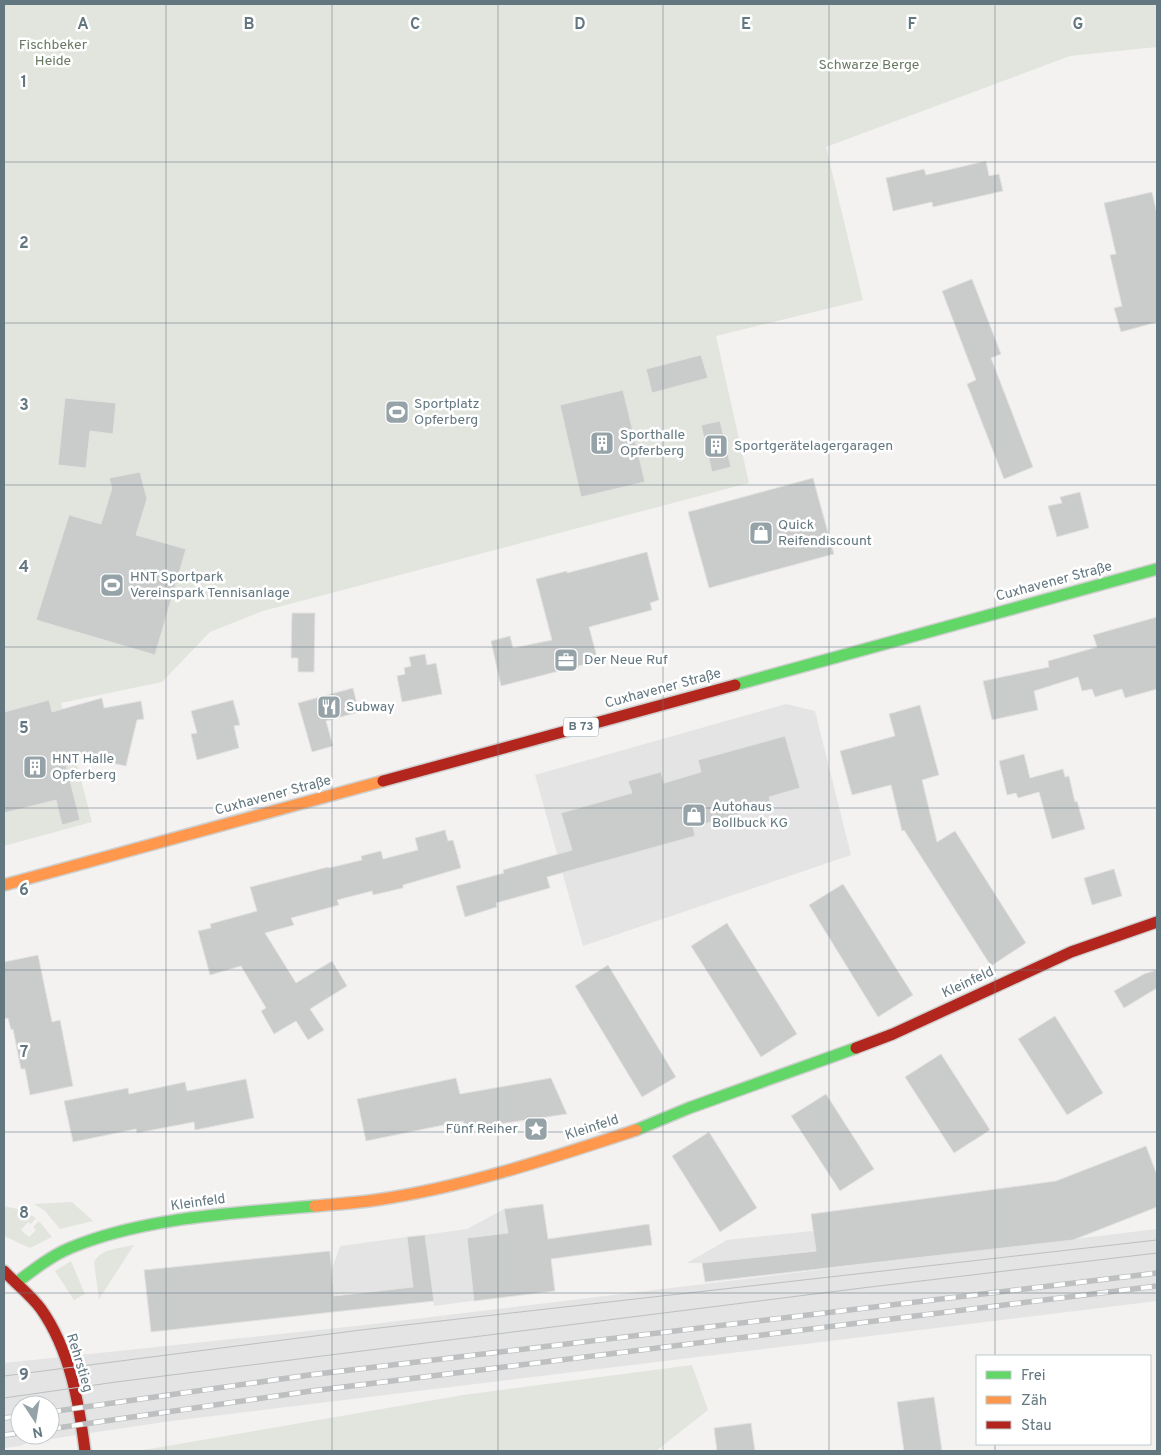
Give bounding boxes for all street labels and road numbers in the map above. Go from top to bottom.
street label: Cuxhavener Straße [994,558,1114,606]
street label: Cuxhavener Straße [603,665,723,713]
road number: B 73 [564,718,598,736]
street label: Cuxhavener Straße [213,772,333,820]
street label: Kleinfeld [939,964,997,1002]
street label: Kleinfeld [563,1111,621,1145]
street label: Kleinfeld [169,1191,227,1215]
street label: Rehrstieg [62,1332,96,1394]

